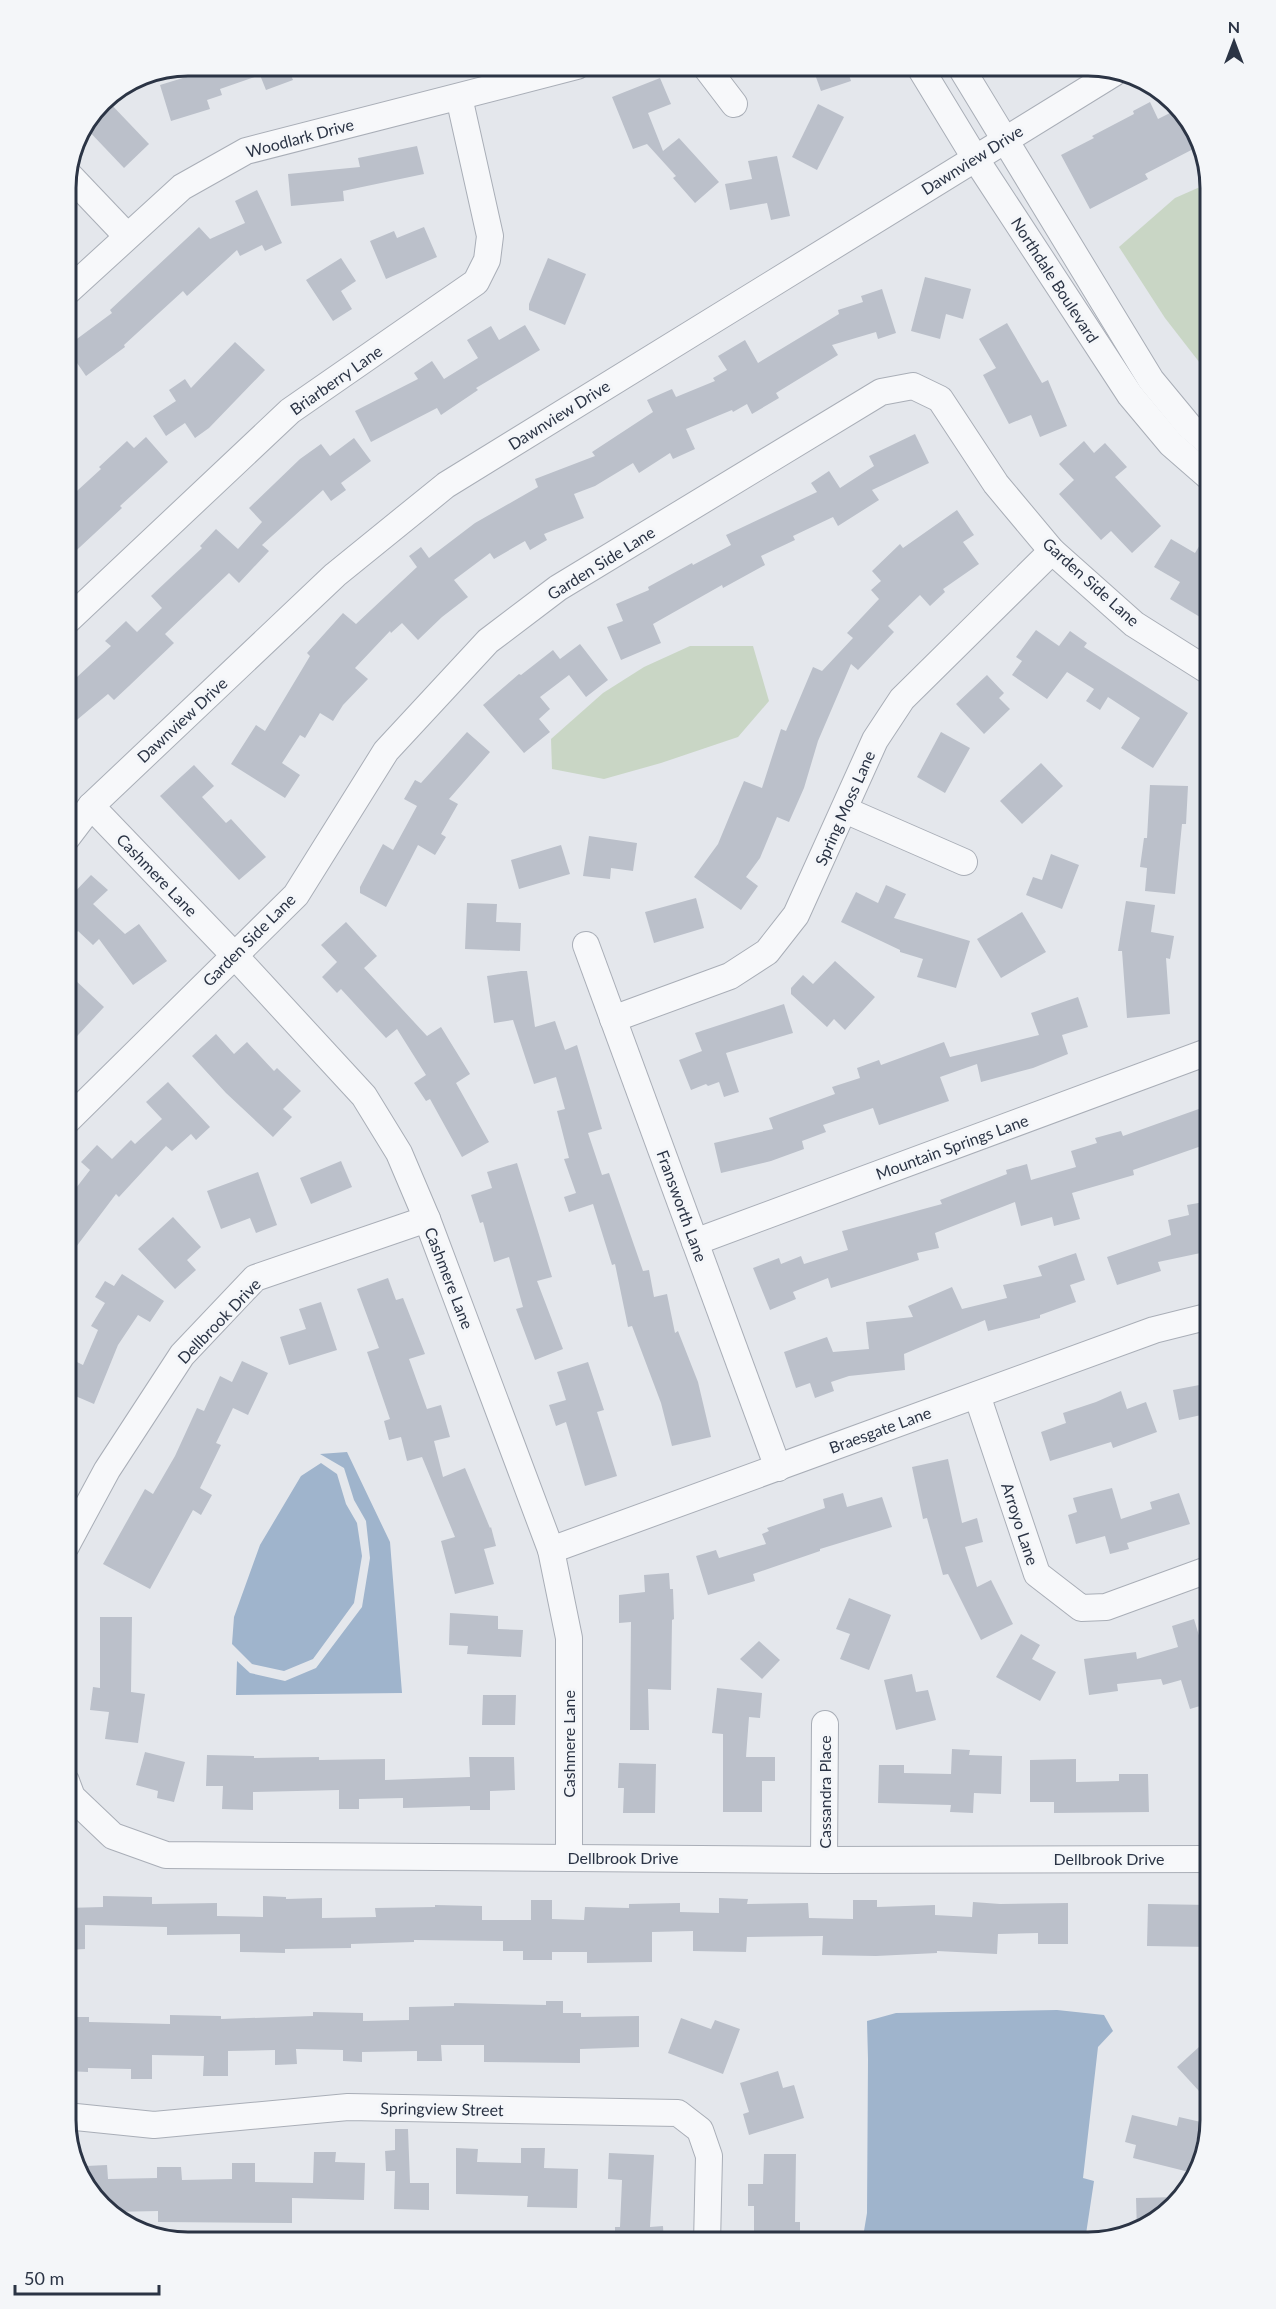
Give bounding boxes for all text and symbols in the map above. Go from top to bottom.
north arrow [1204,12,1264,72]
text: N [1228,17,1240,36]
street label: Woodlark Drive [244,114,356,161]
street label: Dawnview Drive [917,121,1026,198]
street label: Northdale Boulevard [1008,214,1103,346]
street label: Briarberry Lane [286,341,385,418]
street label: Dawnview Drive [504,376,613,453]
street label: Garden Side Lane [544,522,658,603]
street label: Garden Side Lane [1039,533,1143,630]
street label: Dawnview Drive [133,673,231,766]
street label: Spring Moss Lane [811,747,878,868]
street label: Cashmere Lane [113,829,202,920]
street label: Garden Side Lane [198,889,299,990]
street label: Mountain Springs Lane [873,1110,1031,1183]
street label: Fransworth Lane [653,1147,711,1264]
street label: Cashmere Lane [421,1224,478,1331]
street label: Dellbrook Drive [173,1274,264,1367]
street label: Braesgate Lane [826,1402,933,1457]
street label: Arroyo Lane [998,1480,1043,1568]
street label: Cashmere Lane [559,1690,578,1798]
street label: Cassandra Place [815,1735,834,1849]
street label: Dellbrook Drive [567,1848,679,1867]
street label: Dellbrook Drive [1053,1849,1165,1868]
street label: Springview Street [380,2098,504,2119]
scale bar [15,2258,159,2296]
text: 50 m [24,2267,64,2289]

